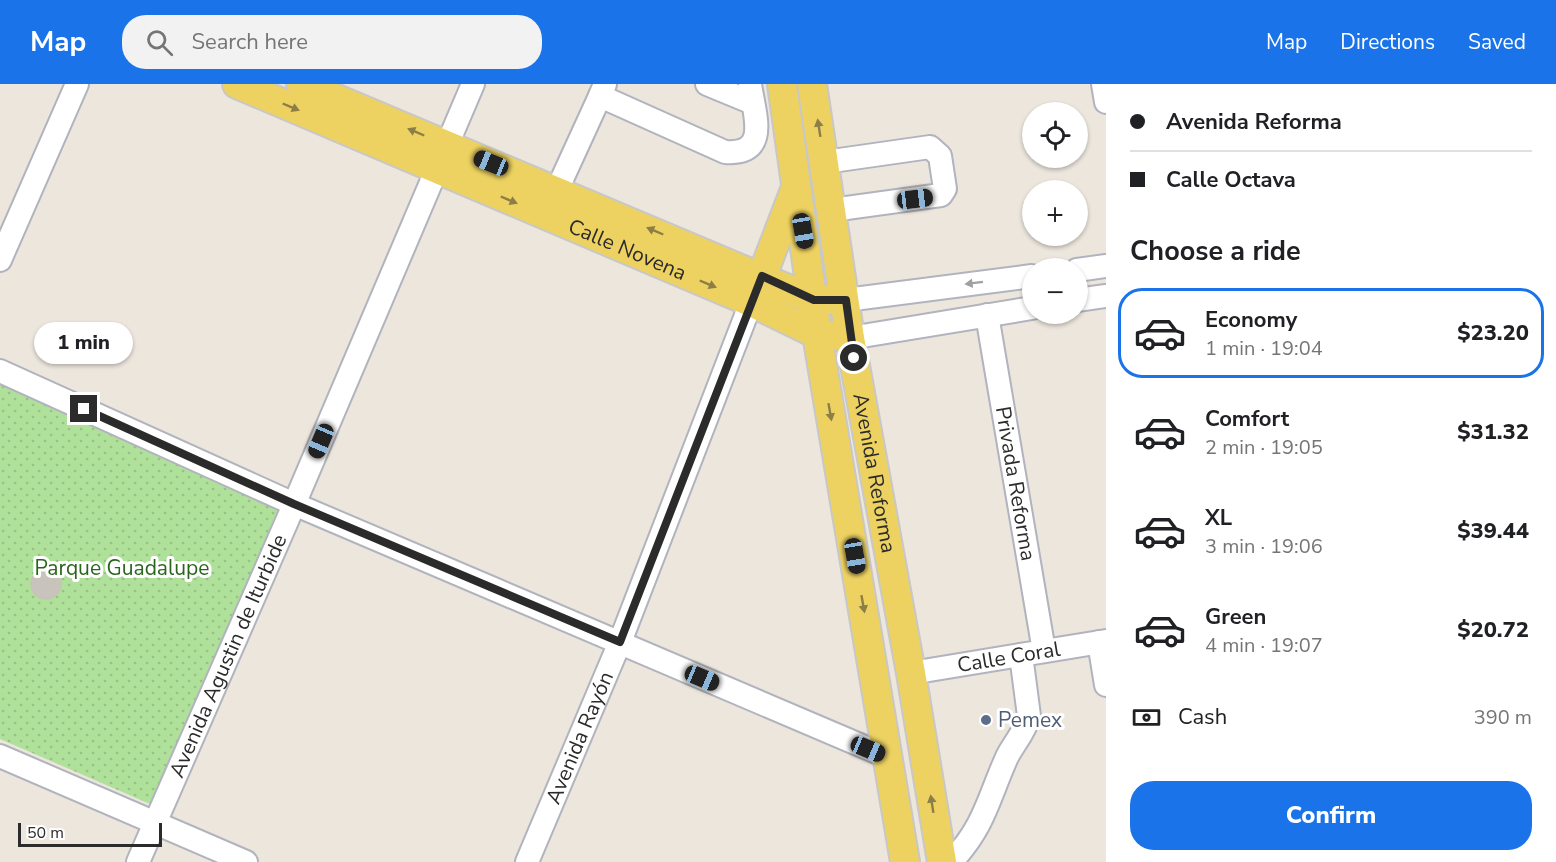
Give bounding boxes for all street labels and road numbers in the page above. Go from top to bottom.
street label: Calle Novena [564,212,691,287]
street label: Avenida Reforma [846,391,903,555]
street label: Privada Reforma [989,404,1042,563]
street label: Avenida Agustin de Iturbide [163,530,293,782]
street label: Calle Coral [955,635,1063,679]
street label: Avenida Rayón [539,667,620,808]

